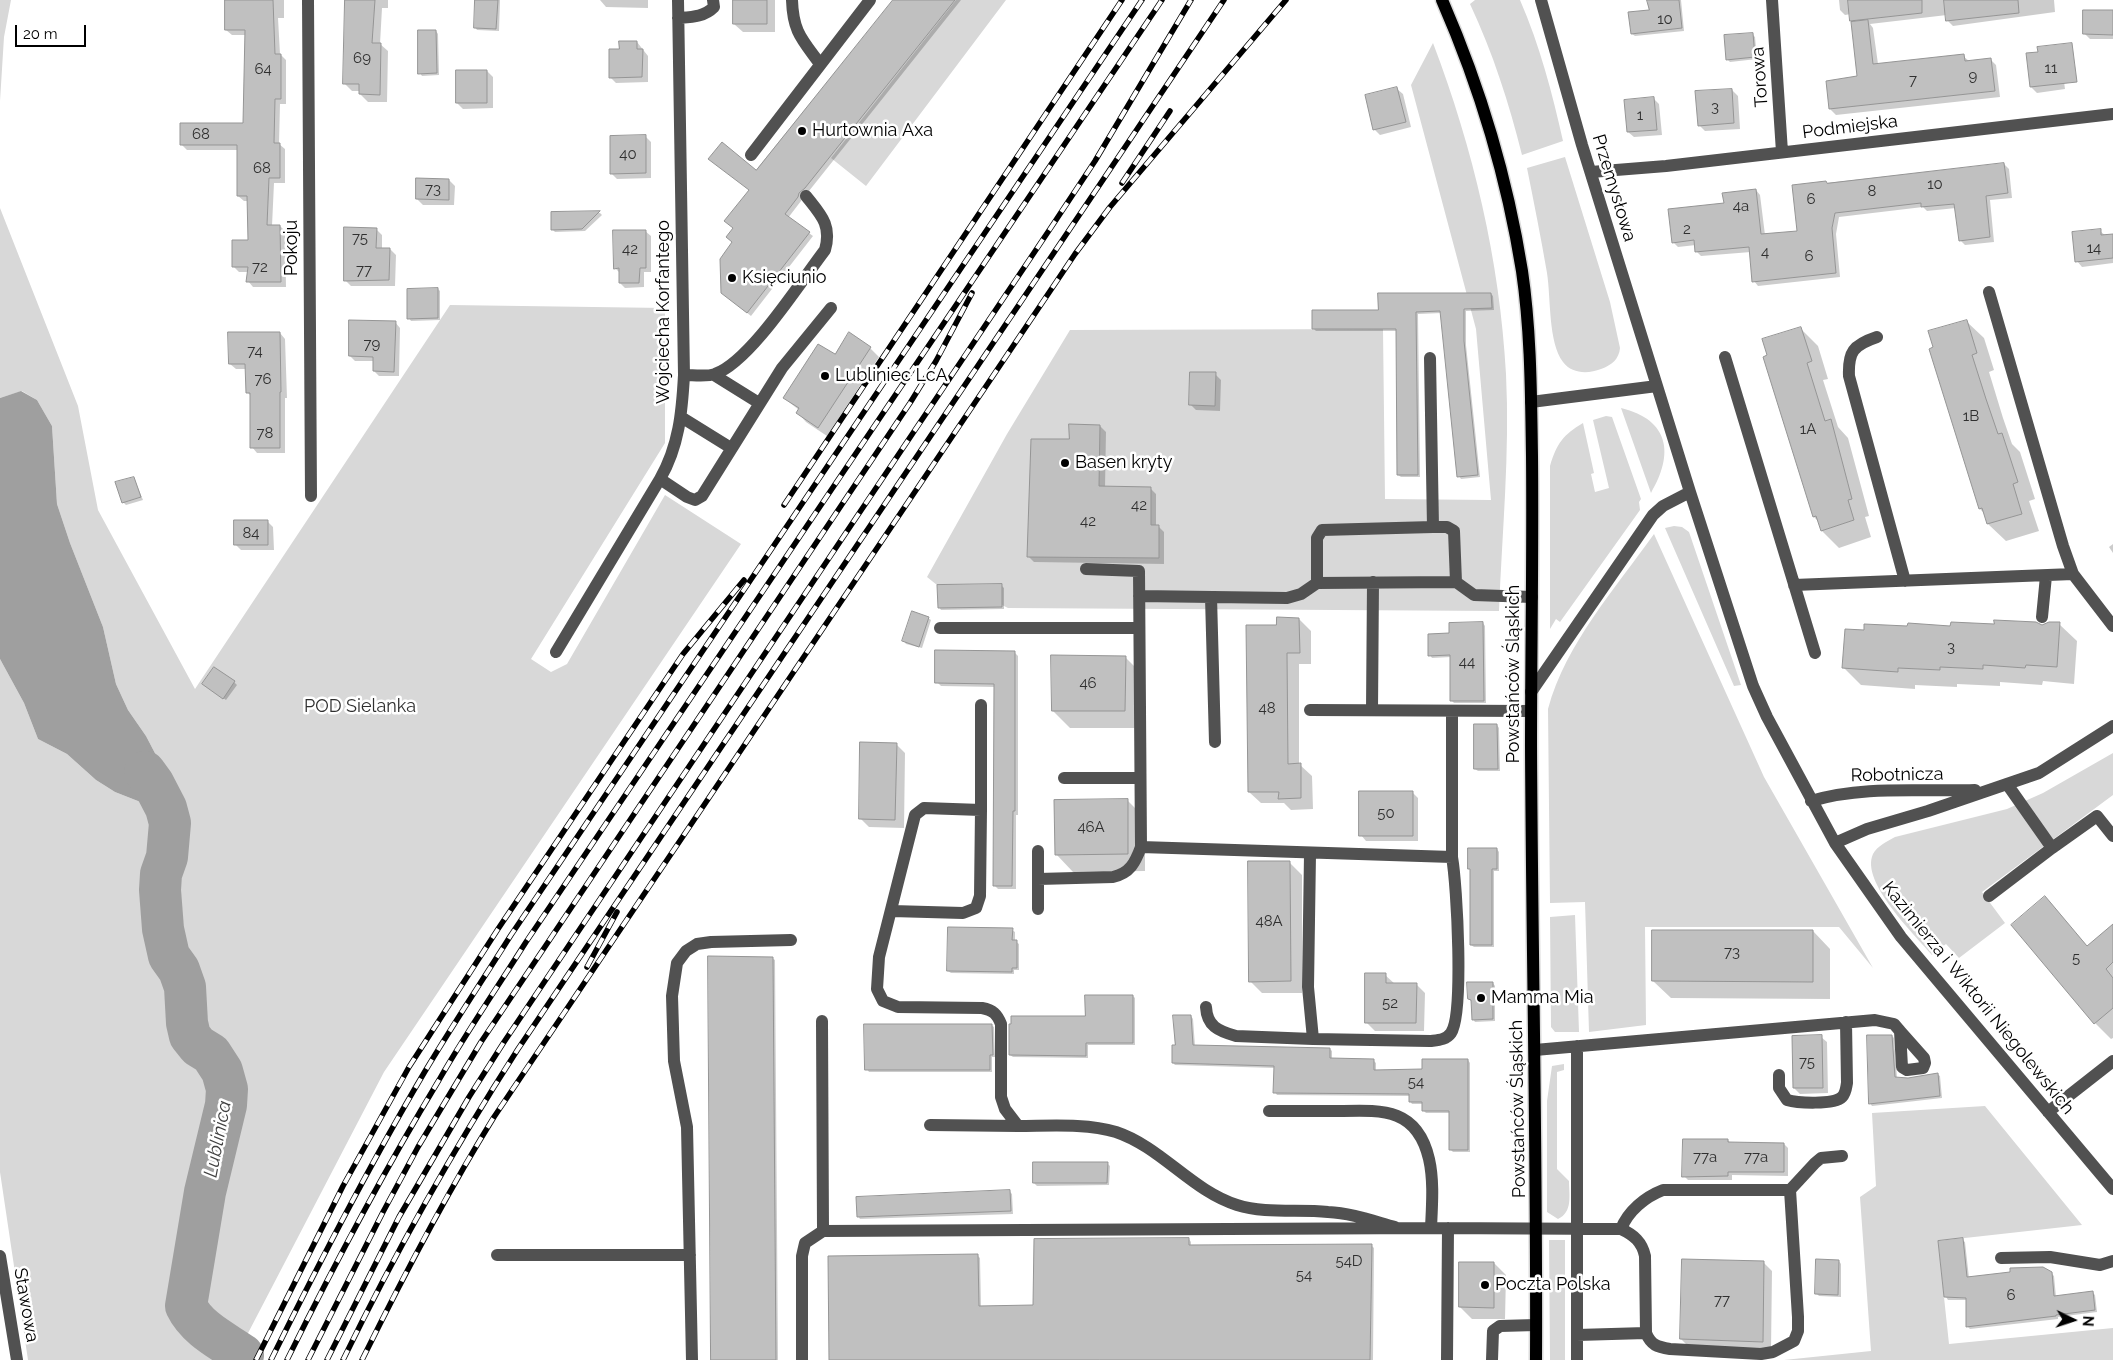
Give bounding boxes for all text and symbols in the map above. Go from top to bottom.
house number: 10 [1657,10,1673,28]
scale bar [18,15,89,47]
text: 20 m [23,25,58,43]
street label: Torowa [1747,46,1773,108]
house number: 69 [353,49,371,67]
house number: 11 [2045,59,2057,77]
house number: 64 [254,60,272,78]
house number: 9 [1969,67,1977,85]
house number: 7 [1909,71,1917,89]
house number: 3 [1711,98,1719,116]
house number: 1 [1637,106,1643,124]
street label: Podmiejska [1801,110,1899,144]
place label: Hurtownia Axa [812,120,933,142]
house number: 68 [192,125,210,143]
marker: Hurtownia Axa [796,125,808,137]
street label: Przemysłowa [1587,132,1641,244]
house number: 40 [619,145,637,163]
house number: 68 [253,159,271,177]
house number: 10 [1927,175,1943,193]
house number: 73 [425,180,441,198]
house number: 8 [1868,182,1876,200]
house number: 6 [1806,190,1816,208]
house number: 4a [1733,197,1749,215]
street label: Pokoju [281,220,303,276]
street label: Wojciecha Korfantego [653,220,675,404]
house number: 2 [1683,220,1691,238]
house number: 75 [352,229,368,247]
house number: 14 [2087,239,2101,257]
house number: 42 [622,240,638,258]
house number: 4 [1761,243,1769,261]
house number: 6 [1804,247,1814,265]
house number: 72 [252,258,268,276]
house number: 77 [356,261,372,279]
place label: Księciunio [742,267,826,289]
marker: Księciunio [726,272,738,284]
house number: 79 [364,335,380,353]
house number: 74 [247,342,263,360]
place label: Lubliniec LcA [835,365,948,387]
house number: 76 [254,370,272,388]
marker: Lubliniec LcA [819,370,831,382]
house number: 1B [1963,407,1979,425]
house number: 1A [1800,420,1816,438]
house number: 78 [257,424,273,442]
place label: Basen kryty [1075,452,1173,474]
marker: Basen kryty [1059,457,1071,469]
house number: 42 [1131,496,1147,514]
house number: 42 [1080,512,1096,530]
house number: 84 [242,524,260,542]
street label: Powstańców Śląskich [1503,585,1525,763]
house number: 3 [1947,638,1955,656]
house number: 44 [1459,653,1475,671]
house number: 46 [1079,674,1097,692]
park label: POD Sielanka [304,696,416,718]
house number: 48 [1258,699,1276,717]
street label: Robotnicza [1850,763,1944,787]
house number: 50 [1377,804,1395,822]
house number: 46A [1077,818,1105,836]
street label: Kazimierza i Wiktorii Niegolewskich [1877,877,2079,1119]
house number: 48A [1255,912,1283,930]
house number: 73 [1724,943,1740,961]
house number: 5 [2072,949,2080,967]
place label: Mamma Mia [1491,987,1594,1009]
marker: Mamma Mia [1475,992,1487,1004]
house number: 52 [1382,994,1398,1012]
street label: Powstańców Śląskich [1506,1020,1530,1198]
house number: 75 [1799,1053,1815,1071]
house number: 54 [1408,1073,1424,1091]
water label: Lublinica [199,1099,237,1179]
house number: 77a [1693,1148,1717,1166]
house number: 77a [1744,1148,1768,1166]
house number: 54D [1335,1252,1363,1270]
street label: Stawowa [9,1266,43,1344]
house number: 54 [1296,1266,1312,1284]
place label: Poczta Polska [1495,1274,1611,1296]
marker: Poczta Polska [1479,1279,1491,1291]
house number: 6 [2006,1286,2016,1304]
house number: 77 [1714,1291,1730,1309]
north arrow [2048,1295,2098,1345]
text: N [2080,1315,2096,1327]

